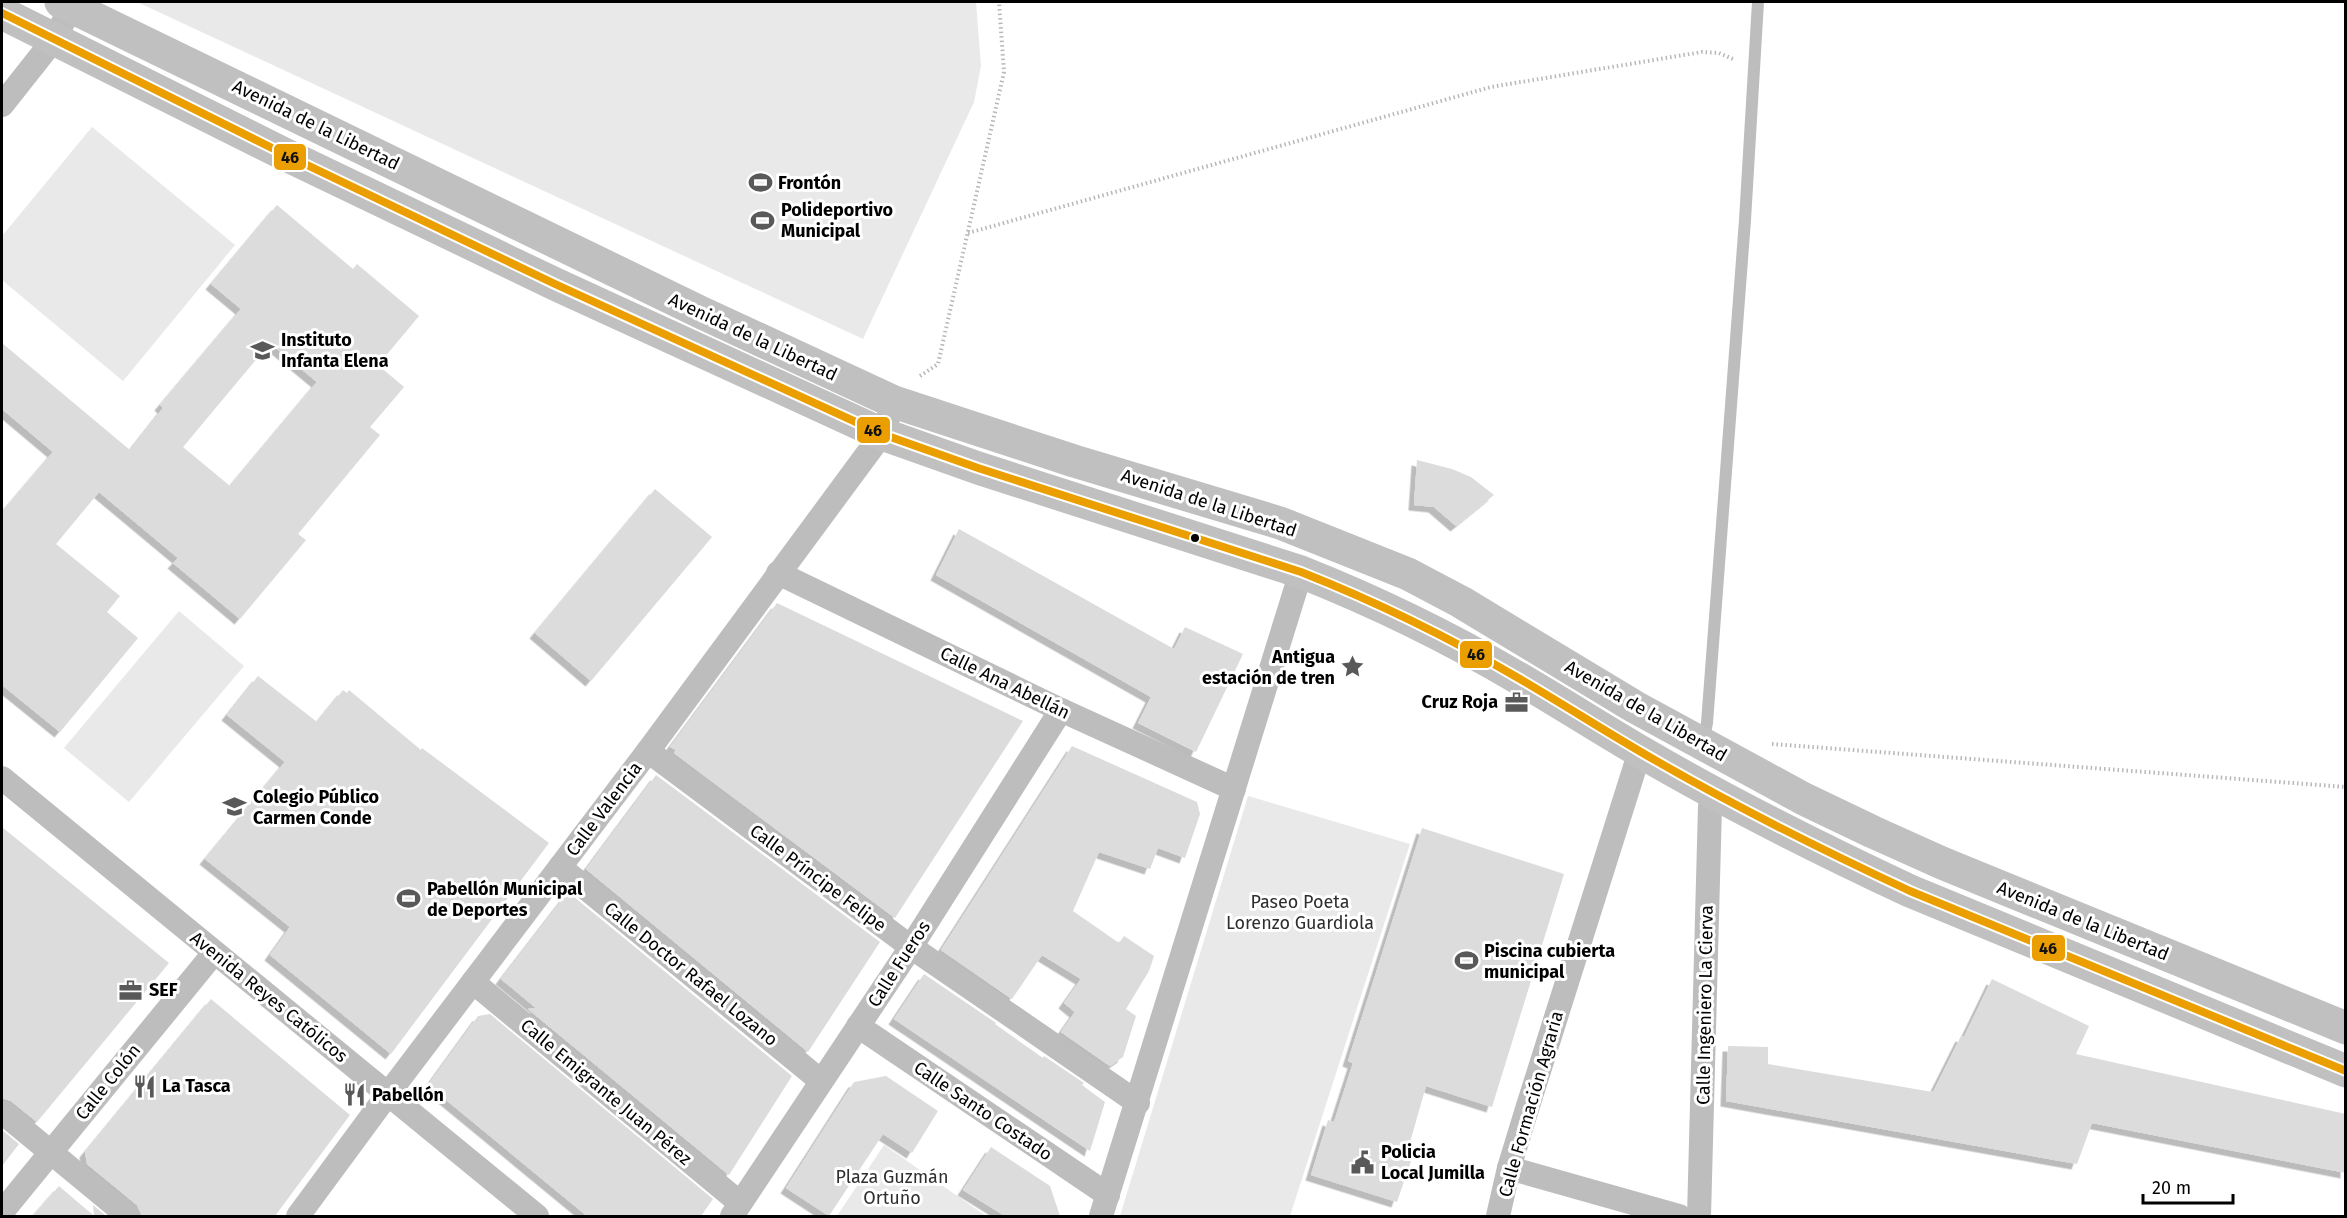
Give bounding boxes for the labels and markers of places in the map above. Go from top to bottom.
sports icon: Frontón [747,170,773,196]
place label: Frontón [778,172,841,194]
place label: Polideportivo Municipal [781,199,893,242]
sports icon: Polideportivo Municipal [750,207,776,233]
place label: Instituto Infanta Elena [281,329,389,372]
school or university icon: Instituto Infanta Elena [250,337,276,363]
unlabelled marker [1189,532,1201,544]
place label: Antigua estación de tren [1202,646,1335,689]
place icon: Antigua estación de tren [1340,654,1366,680]
office icon: Cruz Roja [1503,689,1529,715]
place label: Cruz Roja [1422,691,1498,713]
place label: Colegio Público Carmen Conde [253,786,379,829]
school or university icon: Colegio Público Carmen Conde [222,794,248,820]
place label: Pabellón Municipal de Deportes [427,878,583,921]
sports icon: Pabellón Municipal de Deportes [396,886,422,912]
place label: Piscina cubierta municipal [1484,940,1615,983]
sports icon: Piscina cubierta municipal [1453,948,1479,974]
office icon: SEF [118,977,144,1003]
place label: SEF [149,979,178,1001]
restaurant icon: La Tasca [131,1073,157,1099]
place label: La Tasca [162,1075,231,1097]
restaurant icon: Pabellón [341,1082,367,1108]
place label: Pabellón [372,1084,444,1106]
place label: Policia Local Jumilla [1381,1141,1485,1184]
public building icon: Policia Local Jumilla [1350,1149,1376,1175]

